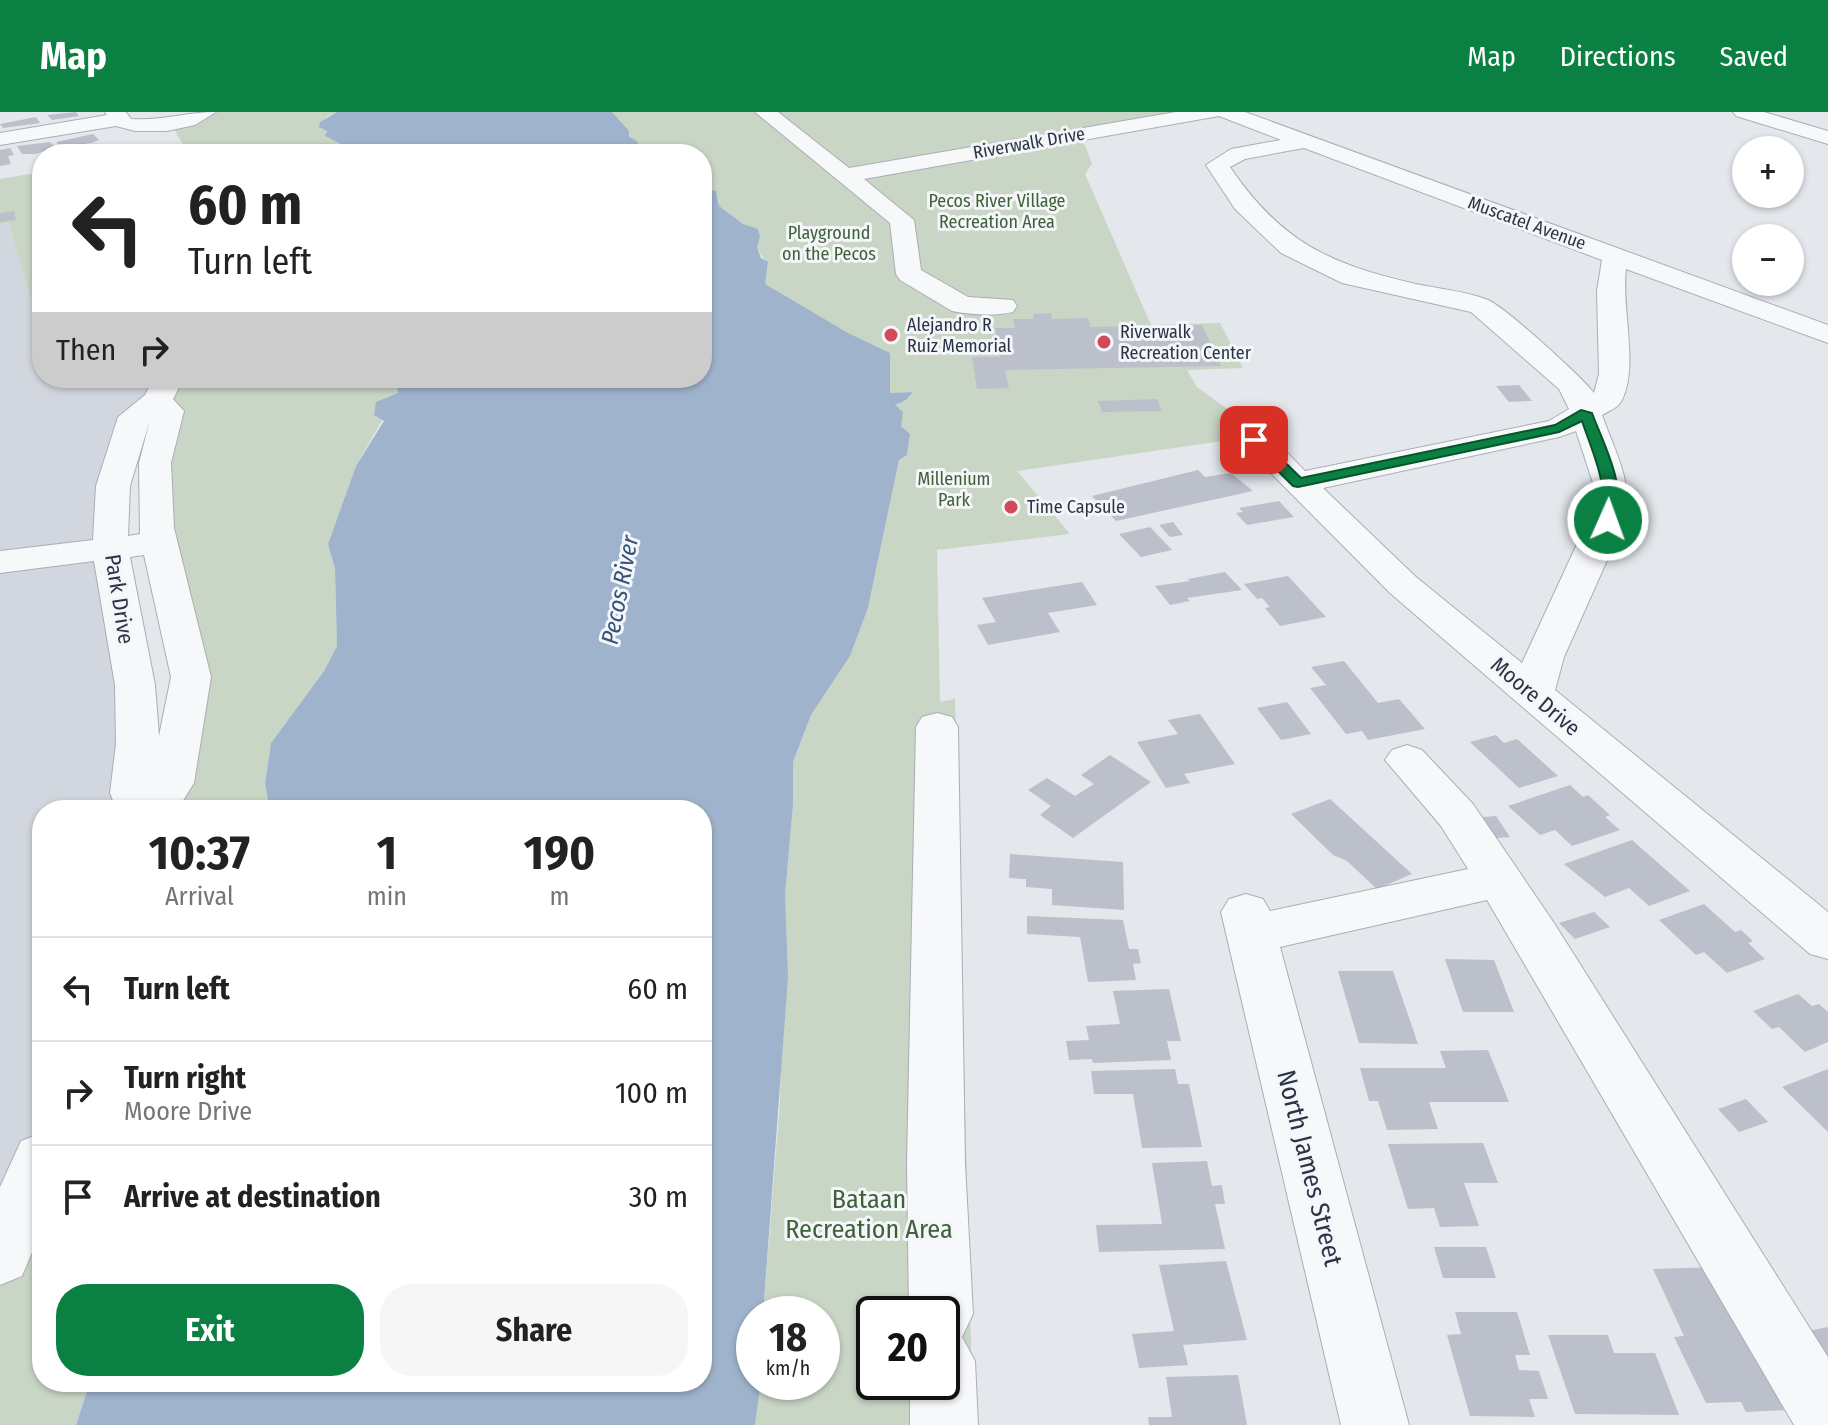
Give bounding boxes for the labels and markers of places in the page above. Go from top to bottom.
place label: Alejandro R Ruiz Memorial [907,314,1012,357]
place label: Riverwalk Recreation Center [1120,321,1252,364]
marker: Alejandro R Ruiz Memorial [882,326,900,344]
marker: Riverwalk Recreation Center [1095,333,1113,351]
pin [1220,406,1288,474]
place label: Time Capsule [1027,496,1125,518]
marker: Time Capsule [1002,498,1020,516]

